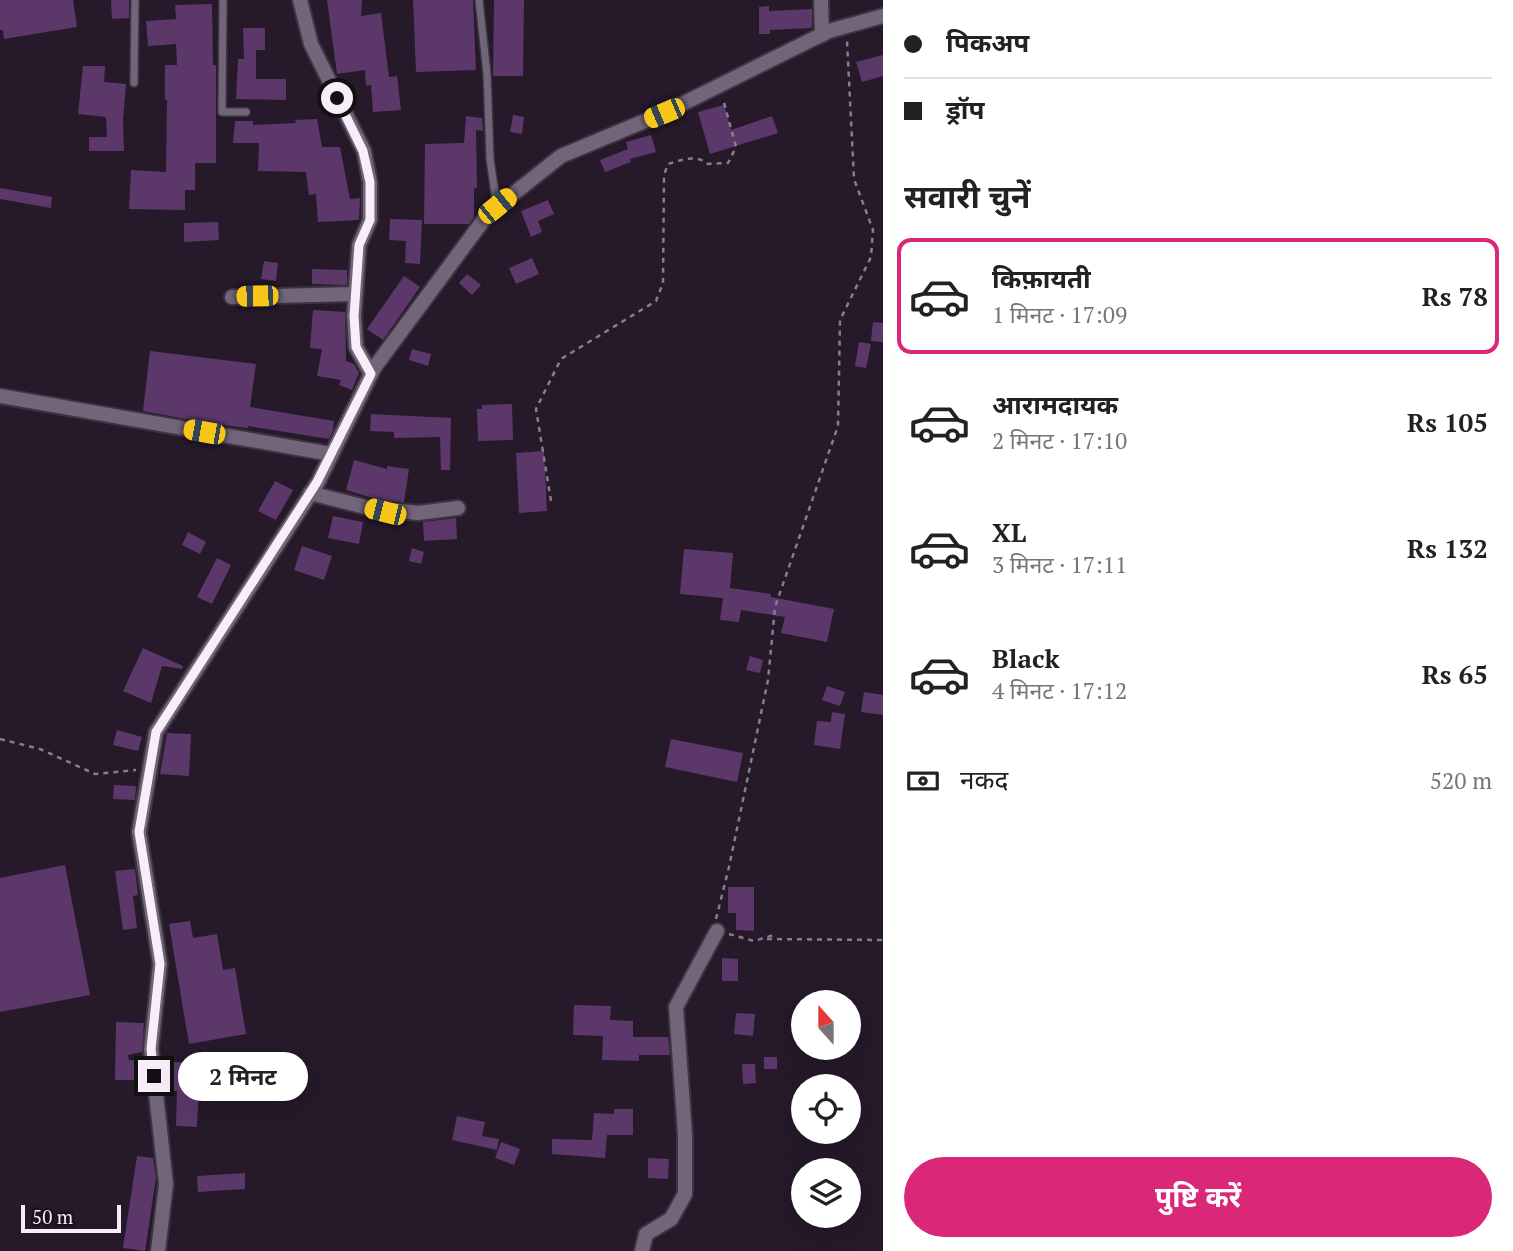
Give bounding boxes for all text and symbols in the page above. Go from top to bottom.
text: पिकअप [946,25,1029,59]
route start [321,82,353,114]
text: ड्रॉप [946,92,984,126]
car [641,95,688,131]
text: सवारी चुनें [904,175,1030,217]
car [475,185,520,227]
text: किफ़ायती [992,261,1091,295]
icon: car [908,265,971,328]
text: Rs 78 [1422,279,1488,313]
car [236,285,279,307]
text: 1 मिनट · 17:09 [992,299,1127,330]
text: आरामदायक [992,387,1118,421]
icon: car [908,391,971,454]
text: Rs 105 [1407,405,1488,439]
car [182,418,227,446]
text: 2 मिनट · 17:10 [992,425,1127,456]
car [363,497,408,527]
text: XL [992,515,1026,549]
icon: car [908,517,971,580]
text: Rs 132 [1407,531,1488,565]
text: 3 मिनट · 17:11 [992,549,1127,580]
text: Black [992,641,1060,675]
icon: car [908,643,971,706]
text: Rs 65 [1422,657,1488,691]
text: 4 मिनट · 17:12 [992,675,1127,706]
icon: cash [904,762,942,800]
text: नकद [960,762,1008,796]
text: 520 m [1430,765,1492,796]
north arrow [791,990,861,1060]
map controls [791,990,861,1228]
callout: 2 मिनट [178,1052,308,1100]
route end [138,1060,170,1092]
text: 2 मिनट [209,1061,277,1092]
button: locate [791,1074,861,1144]
button: पुष्टि करें [904,1157,1492,1237]
button: layers [791,1158,861,1228]
scale bar [21,1202,121,1234]
text: 50 m [32,1204,73,1229]

